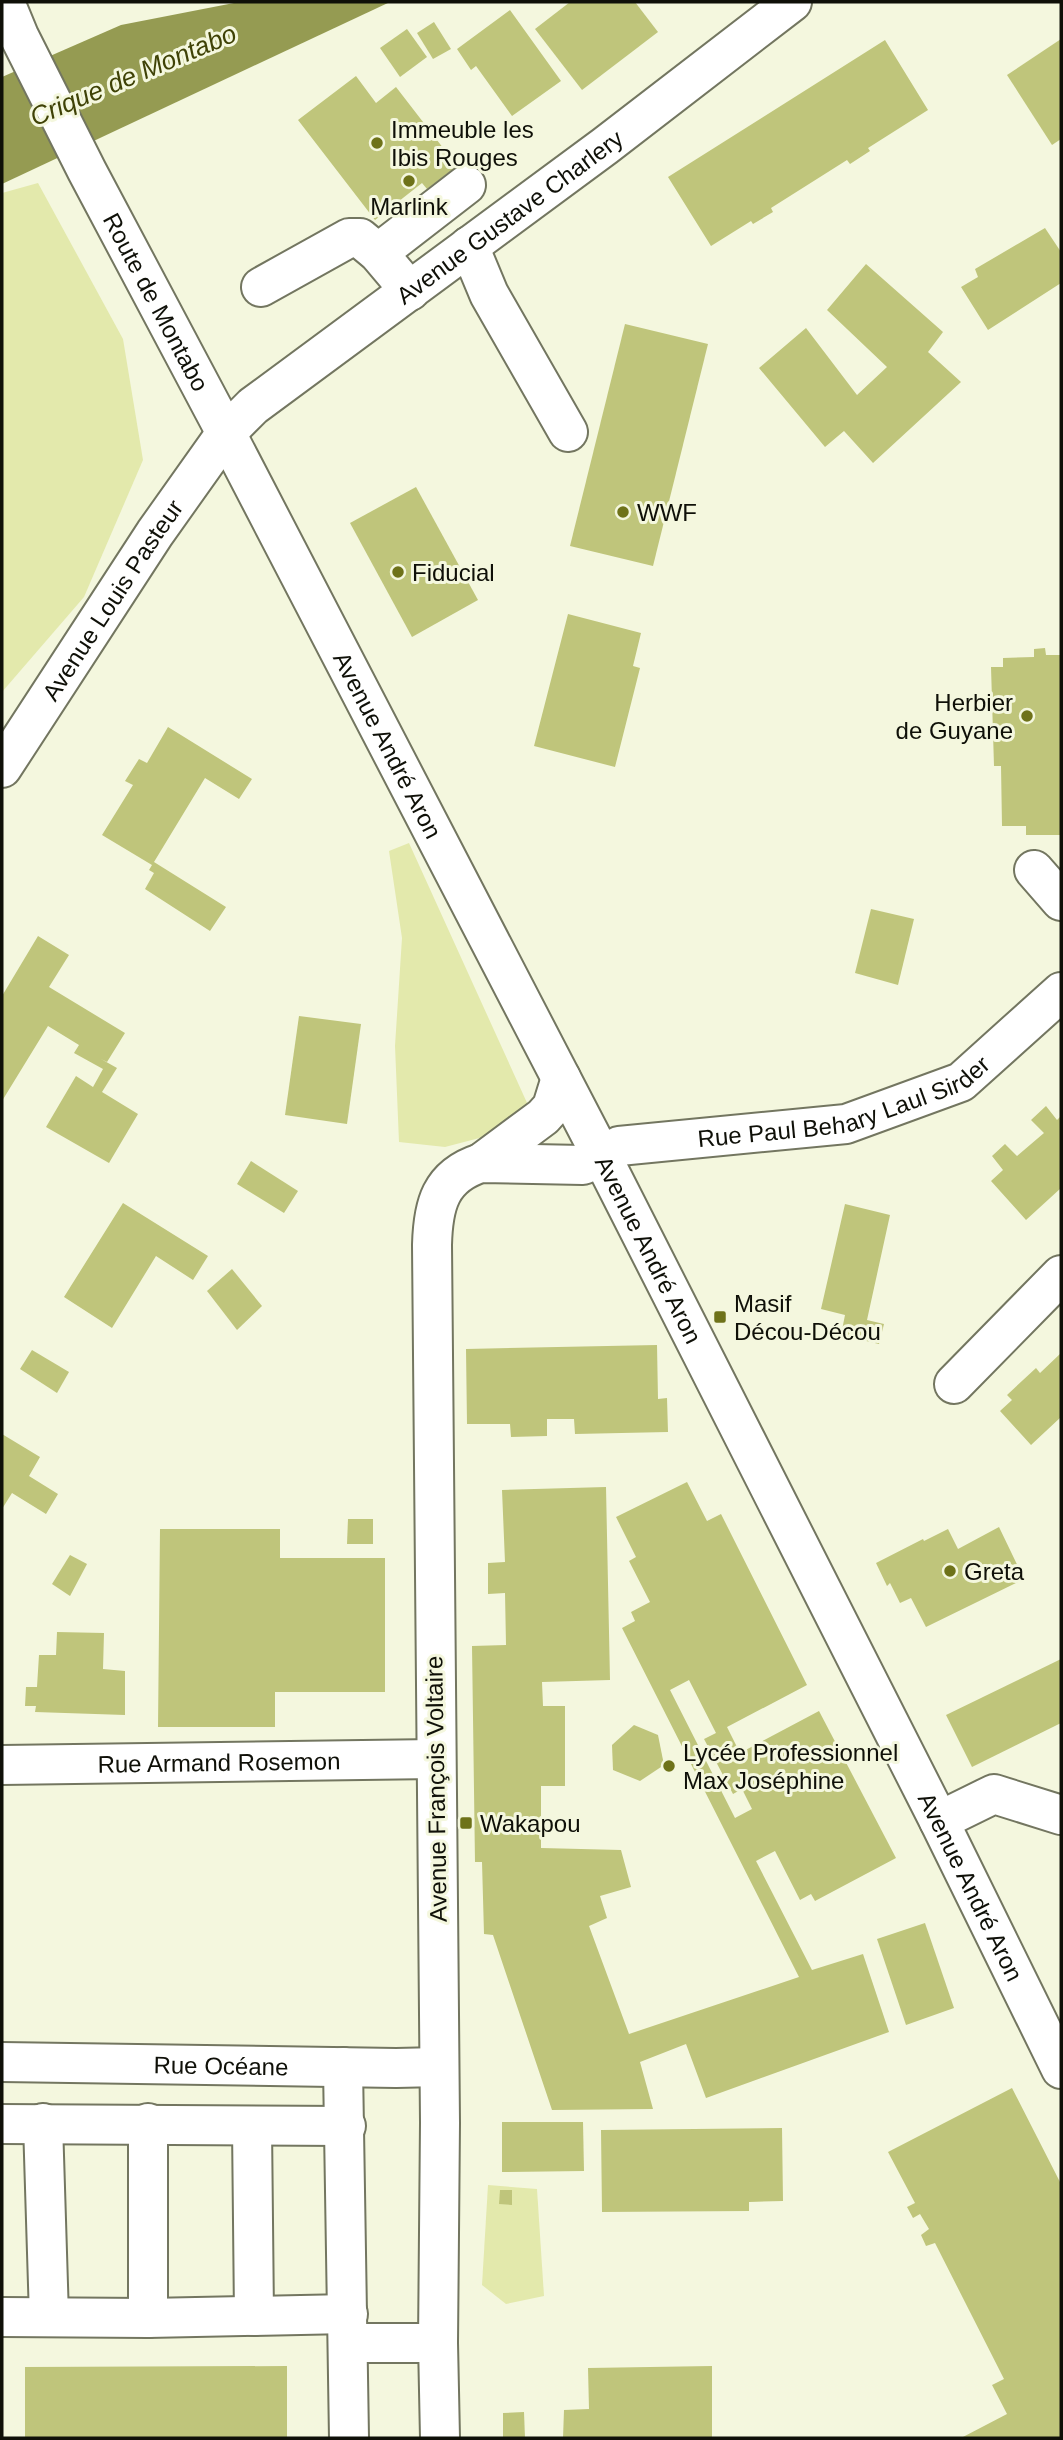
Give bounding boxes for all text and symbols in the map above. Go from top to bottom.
water label: Crique de Montabo [25,18,241,132]
place label: Immeuble les Ibis Rouges [391,116,534,171]
street label: Avenue Gustave Charlery [391,124,628,309]
marker: Immeuble les Ibis Rouges [369,135,385,151]
marker: Marlink [401,173,417,189]
place label: Marlink [370,193,449,220]
street label: Route de Montabo [98,208,215,395]
street label: Avenue Louis Pasteur [36,494,188,705]
place label: WWF [637,499,697,526]
marker: WWF [615,504,631,520]
place label: Fiducial [412,559,495,586]
marker: Fiducial [390,564,406,580]
street label: Avenue André Aron [328,647,448,843]
place label: Herbier de Guyane [896,689,1013,744]
marker: Herbier de Guyane [1019,708,1035,724]
street label: Rue Paul Behary Laul Sirder [696,1050,994,1152]
street label: Avenue André Aron [590,1151,708,1348]
place label: Masif Décou-Décou [734,1290,881,1345]
marker: Masif Décou-Décou [712,1309,728,1325]
place label: Greta [964,1558,1025,1585]
marker: Greta [942,1563,958,1579]
street label: Avenue François Voltaire [420,1656,452,1922]
place label: Lycée Professionnel Max Joséphine [683,1739,898,1794]
street label: Rue Armand Rosemon [97,1747,341,1777]
marker: Lycée Professionnel Max Joséphine [661,1758,677,1774]
street label: Avenue André Aron [913,1788,1029,1985]
place label: Wakapou [480,1810,581,1837]
marker: Wakapou [458,1815,474,1831]
street label: Rue Océane [153,2051,289,2080]

